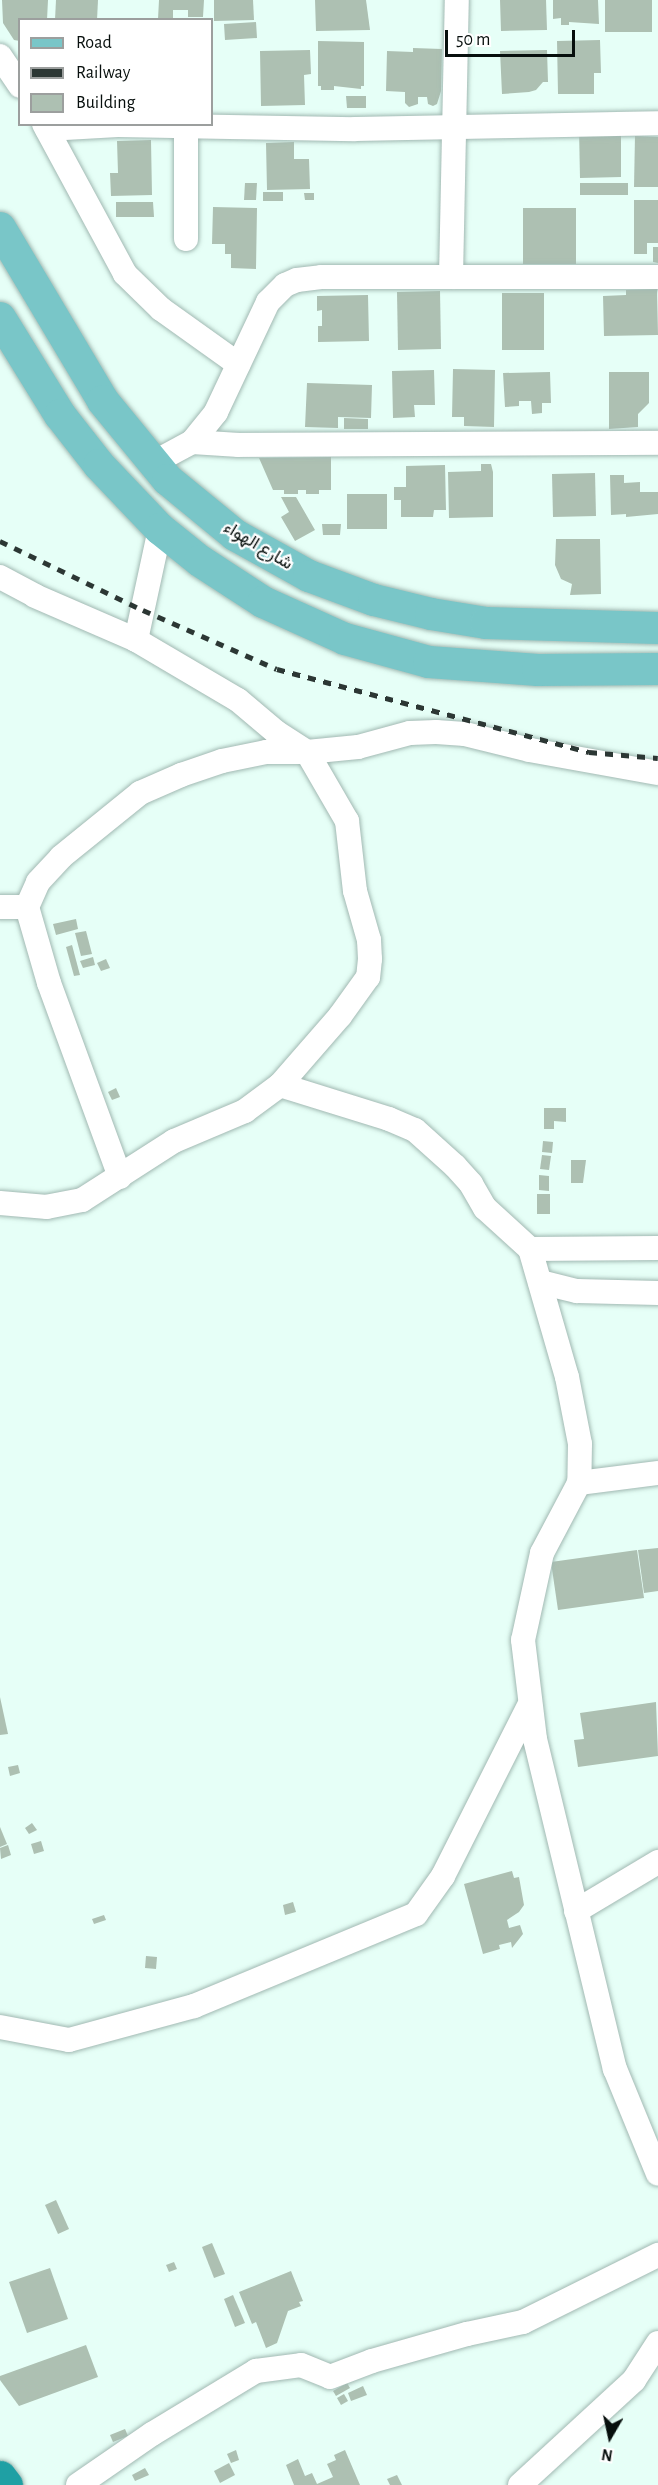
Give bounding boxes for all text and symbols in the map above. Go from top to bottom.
legend [18,18,213,126]
scale bar [448,18,578,56]
text: 50 m [456,31,490,49]
text: Road [76,34,112,52]
text: Railway [76,64,130,82]
text: Building [76,94,135,112]
street label: شارع الهواء [219,517,297,575]
north arrow [580,2407,640,2467]
text: N [600,2446,614,2464]

